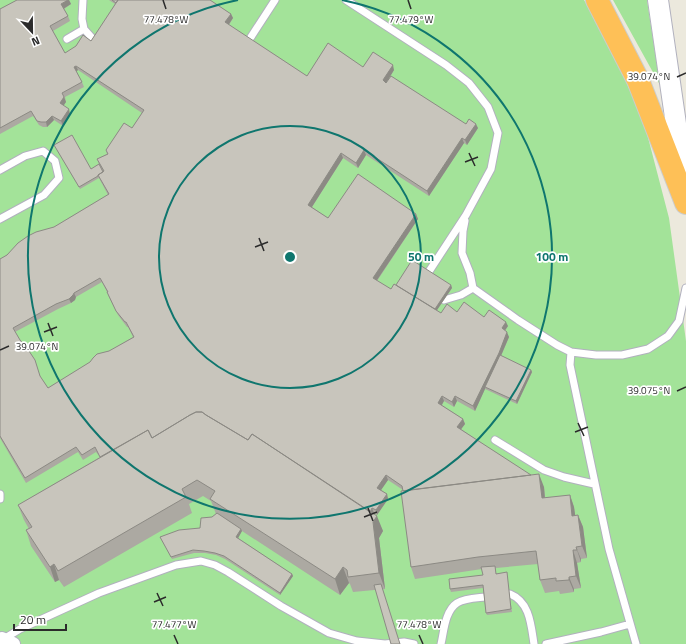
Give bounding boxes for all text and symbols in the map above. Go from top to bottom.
north arrow [12,12,52,52]
text: 77.478°W [144,12,188,27]
text: 77.479°W [389,12,433,27]
text: N [29,32,42,50]
text: 39.074°N [628,69,670,84]
text: 50 m [408,247,434,266]
text: 100 m [536,247,568,266]
centre of rings [283,250,297,264]
text: 39.074°N [16,339,58,354]
text: 39.075°N [628,383,670,398]
scale bar [14,606,66,632]
text: 20 m [20,610,46,629]
text: 77.477°W [152,617,196,632]
text: 77.478°W [397,617,441,632]

